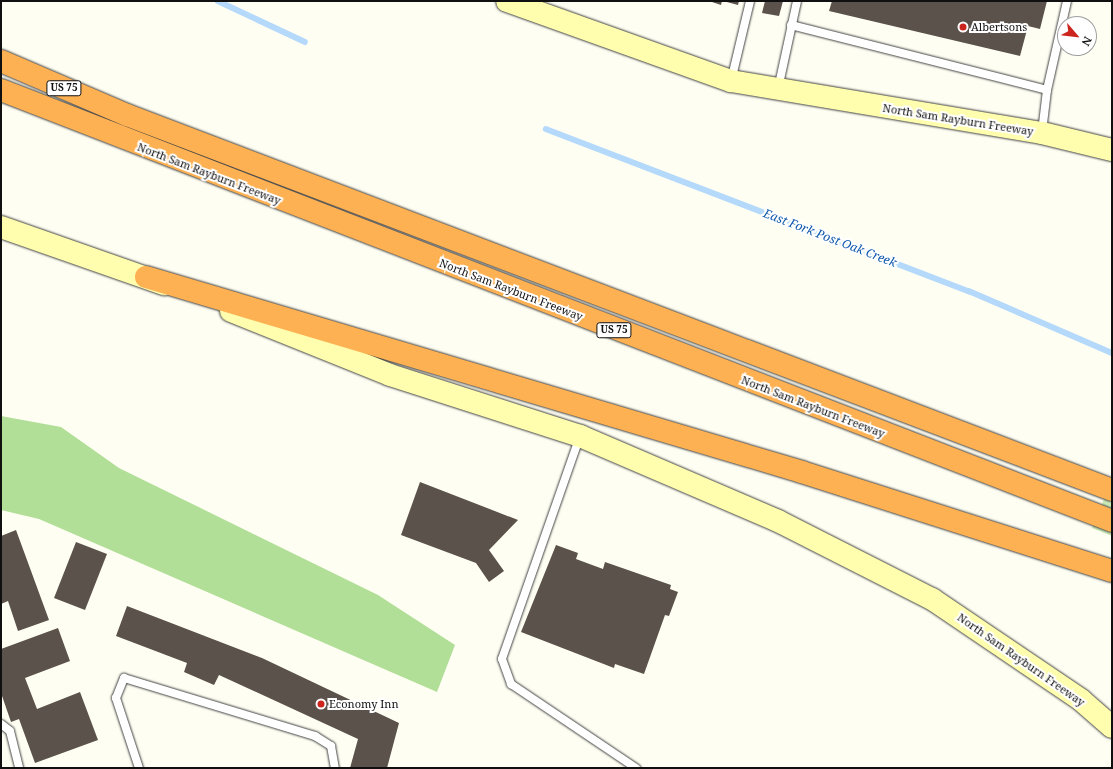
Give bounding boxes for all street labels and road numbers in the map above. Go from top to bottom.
road number: US 75 [46,80,82,96]
street label: North Sam Rayburn Freeway [882,102,1034,138]
street label: North Sam Rayburn Freeway [135,141,283,207]
street label: North Sam Rayburn Freeway [437,257,585,323]
road number: US 75 [596,322,632,338]
street label: North Sam Rayburn Freeway [739,374,887,440]
street label: North Sam Rayburn Freeway [955,611,1087,709]

